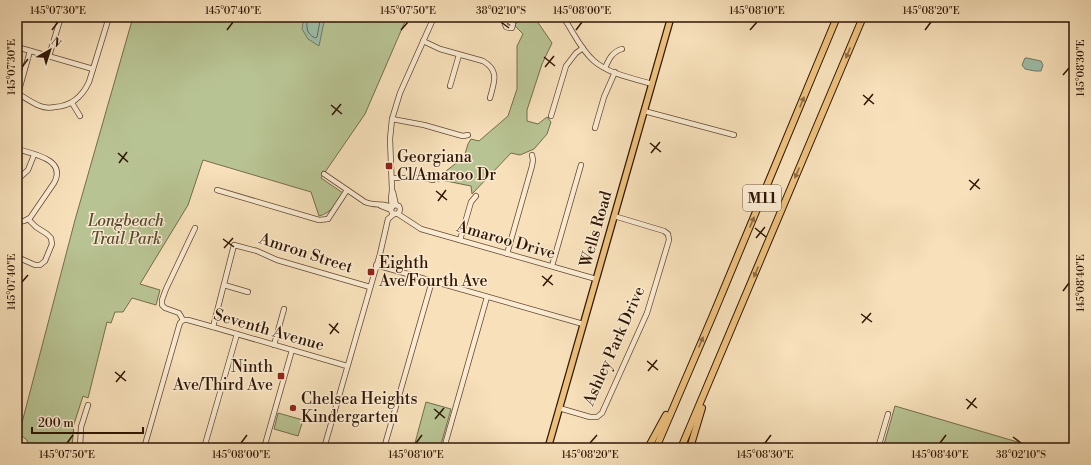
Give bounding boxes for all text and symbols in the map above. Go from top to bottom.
text: 145°07'30"E [30,5,86,17]
text: 145°07'40"E [205,5,261,17]
text: 145°07'50"E [380,5,436,17]
text: 38°02'10"S [476,5,526,17]
text: 145°08'00"E [553,5,611,17]
text: 145°08'10"E [729,5,785,17]
text: 145°08'20"E [902,5,960,17]
north arrow [30,30,70,70]
text: N [48,35,64,51]
text: 145°07'30"E [6,39,18,95]
text: 145°08'30"E [1075,39,1087,97]
one-way arrow [845,47,851,58]
one-way arrow [799,97,805,108]
place label: Georgiana Cl/Amaroo Dr [397,147,496,185]
marker: Georgiana Cl/Amaroo Dr [384,161,394,171]
one-way arrow [794,167,800,179]
road number: M11 [743,185,781,211]
street label: Wells Road [575,189,616,270]
park label: Longbeach Trail Park [87,211,164,249]
street label: Amaroo Drive [453,216,558,264]
one-way arrow [749,217,755,228]
street label: Amron Street [256,228,356,278]
place label: Eighth Ave/Fourth Ave [378,253,488,291]
text: 145°07'40"E [6,254,18,310]
text: 145°08'40"E [1075,254,1087,312]
marker: Eighth Ave/Fourth Ave [366,267,376,277]
one-way arrow [752,267,758,279]
street label: Ashley Park Drive [578,283,649,410]
street label: Seventh Avenue [211,305,327,355]
one-way arrow [698,336,705,348]
place label: Ninth Ave/Third Ave [172,357,273,395]
marker: Ninth Ave/Third Ave [276,371,286,381]
place label: Chelsea Heights Kindergarten [301,389,418,427]
marker: Chelsea Heights Kindergarten [288,403,298,413]
scale bar [32,409,143,435]
text: 200 m [38,416,74,431]
text: 145°07'50"E [39,449,95,461]
text: 145°08'00"E [212,449,270,461]
text: 145°08'10"E [388,449,444,461]
text: 145°08'20"E [561,449,619,461]
text: 145°08'30"E [736,449,794,461]
text: 145°08'40"E [911,449,969,461]
text: 38°02'10"S [996,449,1046,461]

